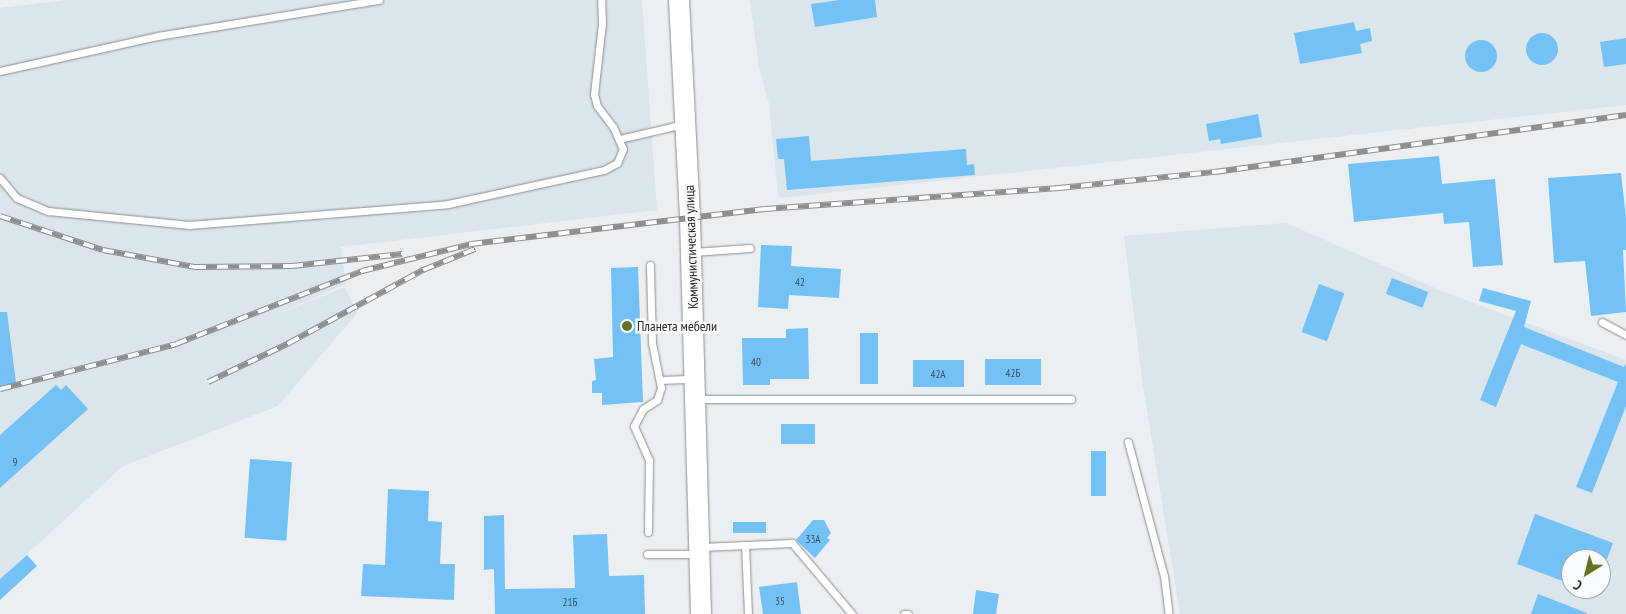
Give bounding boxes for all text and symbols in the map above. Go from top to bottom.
street label: Коммунистическая улица [680,185,702,309]
house number: 42 [795,275,805,289]
place label: Планета мебели [637,318,717,334]
marker: Планета мебели [621,320,633,332]
house number: 40 [751,355,761,369]
house number: 42Б [1006,366,1020,380]
house number: 42А [930,367,946,381]
house number: 9 [13,455,17,469]
house number: 33А [805,532,821,546]
north arrow [1561,549,1611,599]
text: С [1570,576,1586,594]
house number: 35 [775,594,785,608]
house number: 21Б [563,595,577,609]

